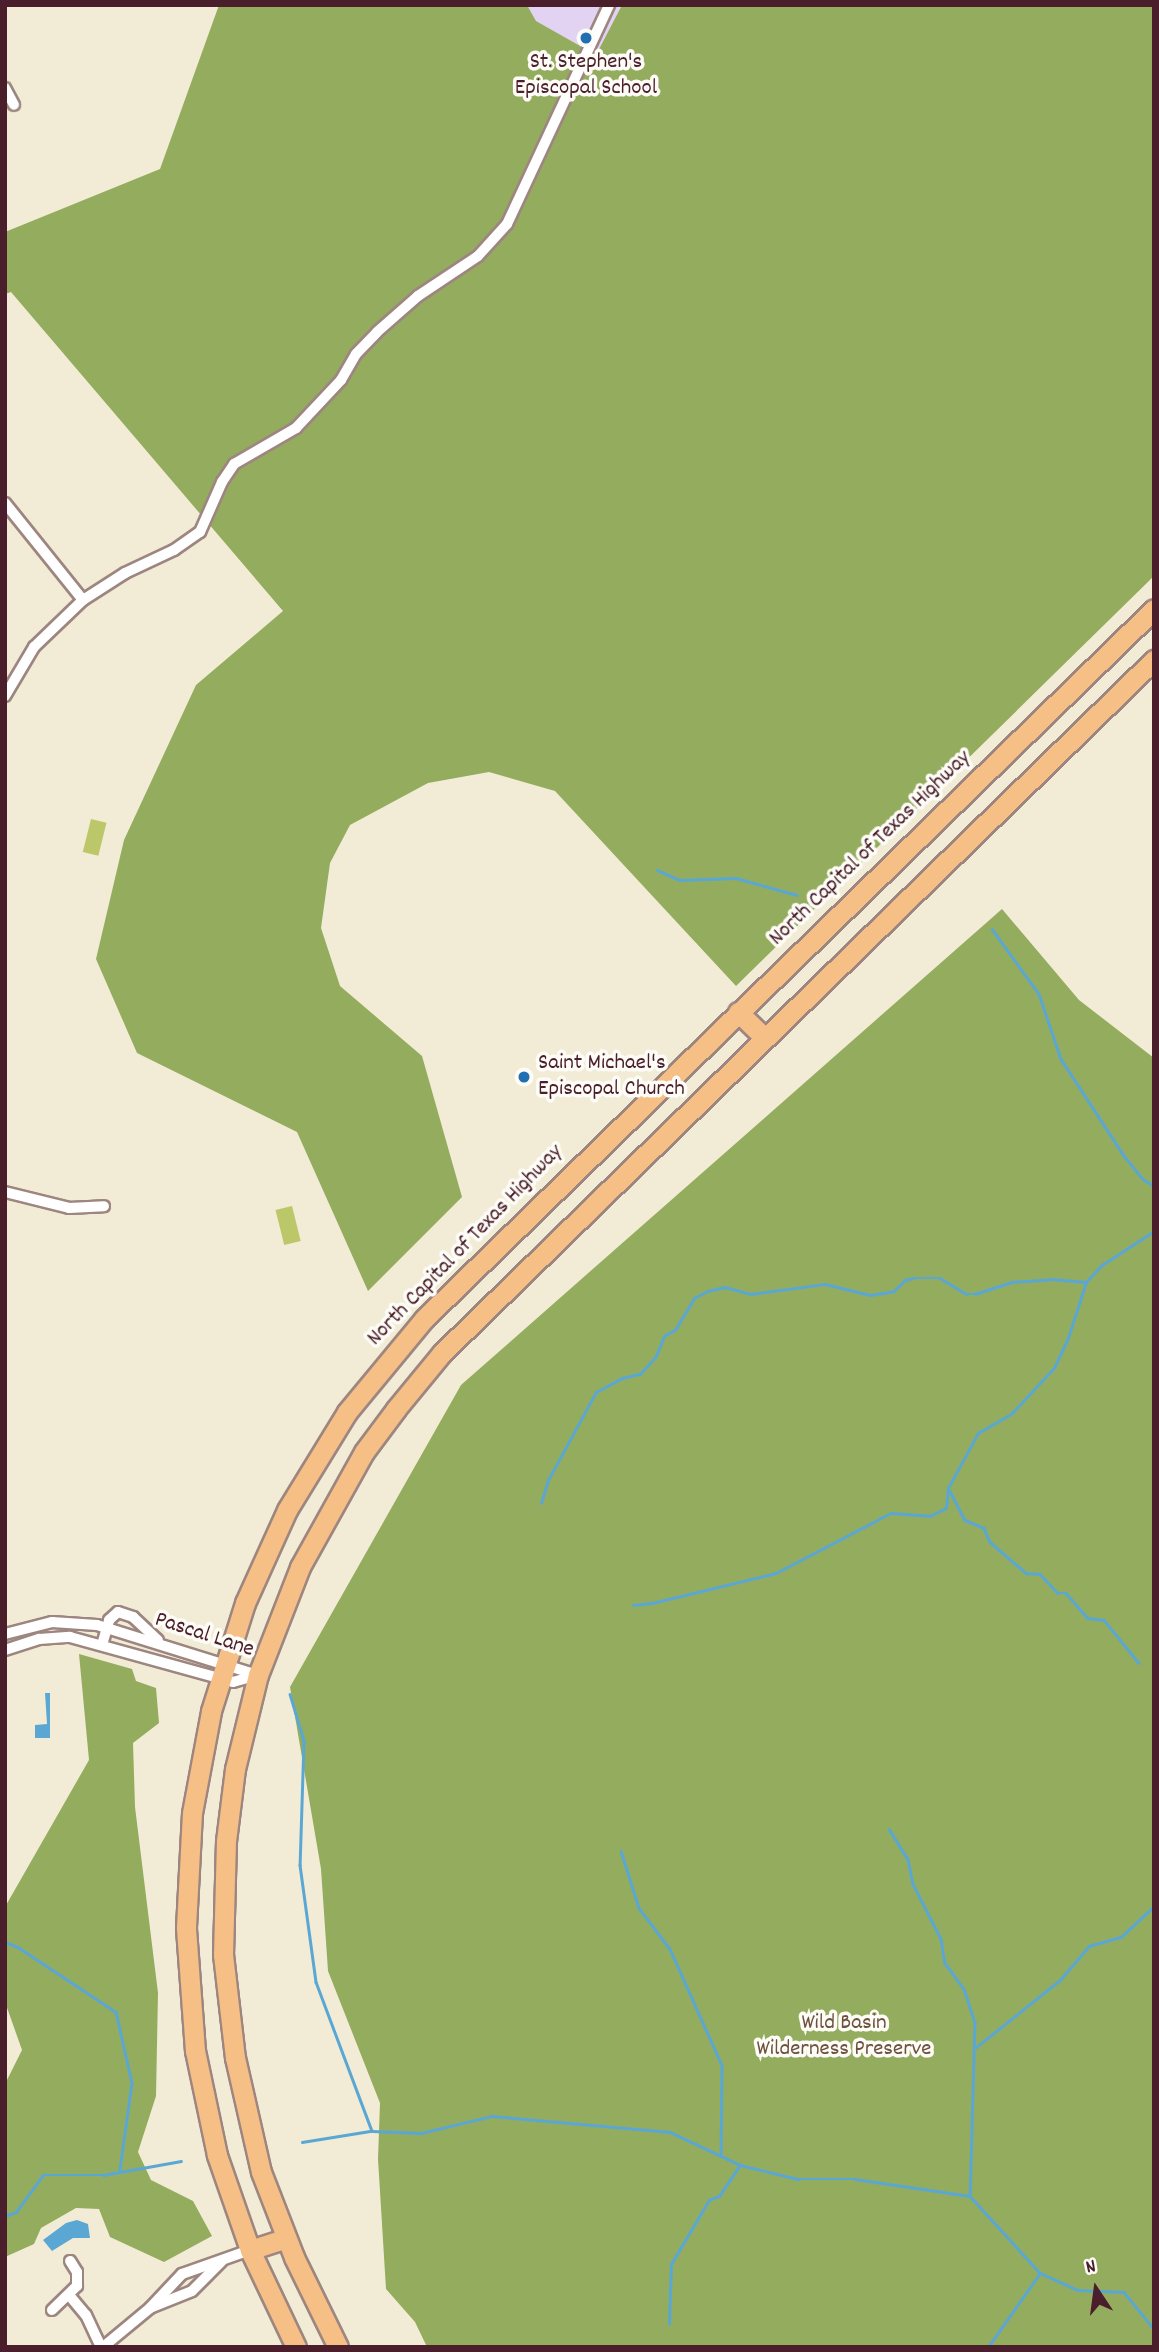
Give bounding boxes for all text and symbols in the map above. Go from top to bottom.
marker: St. Stephen's Episcopal School [578,30,594,46]
place label: St. Stephen's Episcopal School [515,49,657,103]
street label: North Capital of Texas Highway [764,745,978,953]
place label: Saint Michael's Episcopal Church [538,1050,685,1104]
marker: Saint Michael's Episcopal Church [516,1069,532,1085]
street label: North Capital of Texas Highway [362,1139,570,1353]
street label: Pascal Lane [151,1607,257,1665]
park label: Wild Basin Wilderness Preserve [757,2010,931,2064]
north arrow [1061,2254,1131,2324]
text: N [1084,2254,1099,2282]

